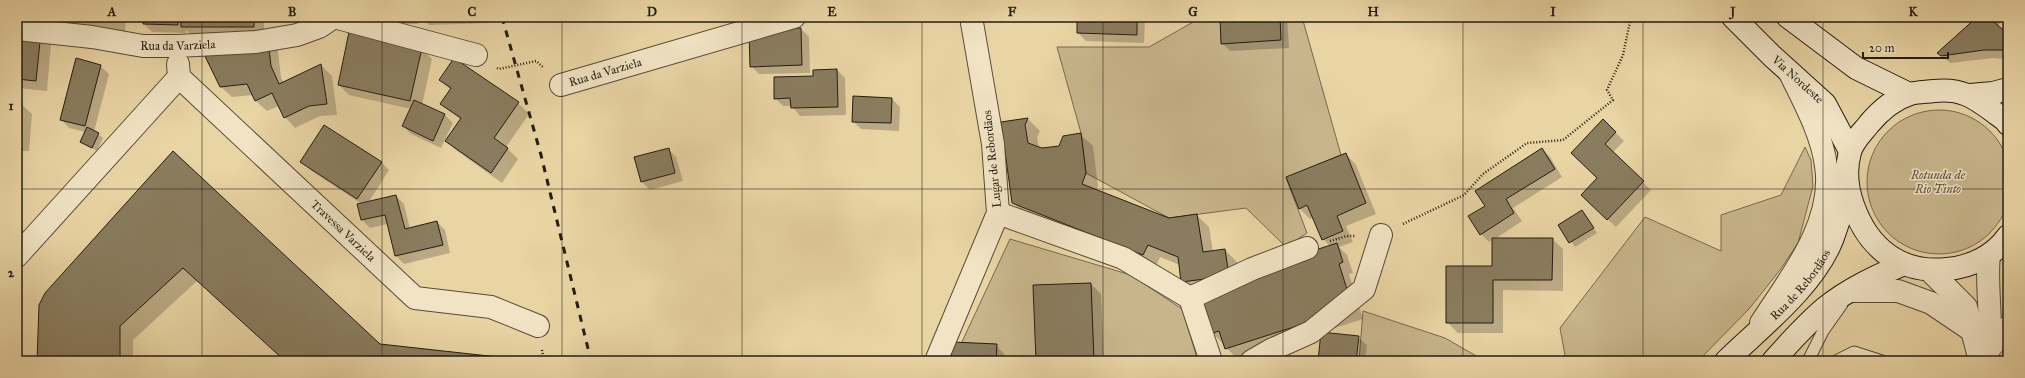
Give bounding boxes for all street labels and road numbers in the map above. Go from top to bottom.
street label: Rua da Varziela [140,37,217,53]
street label: Via Nordeste [1768,52,1826,106]
street label: Rua da Varziela [567,55,644,89]
street label: Lugar de Rebordãos [980,109,1005,208]
street label: Travessa Varziela [308,197,379,265]
street label: Rua de Rebordãos [1767,247,1833,323]

